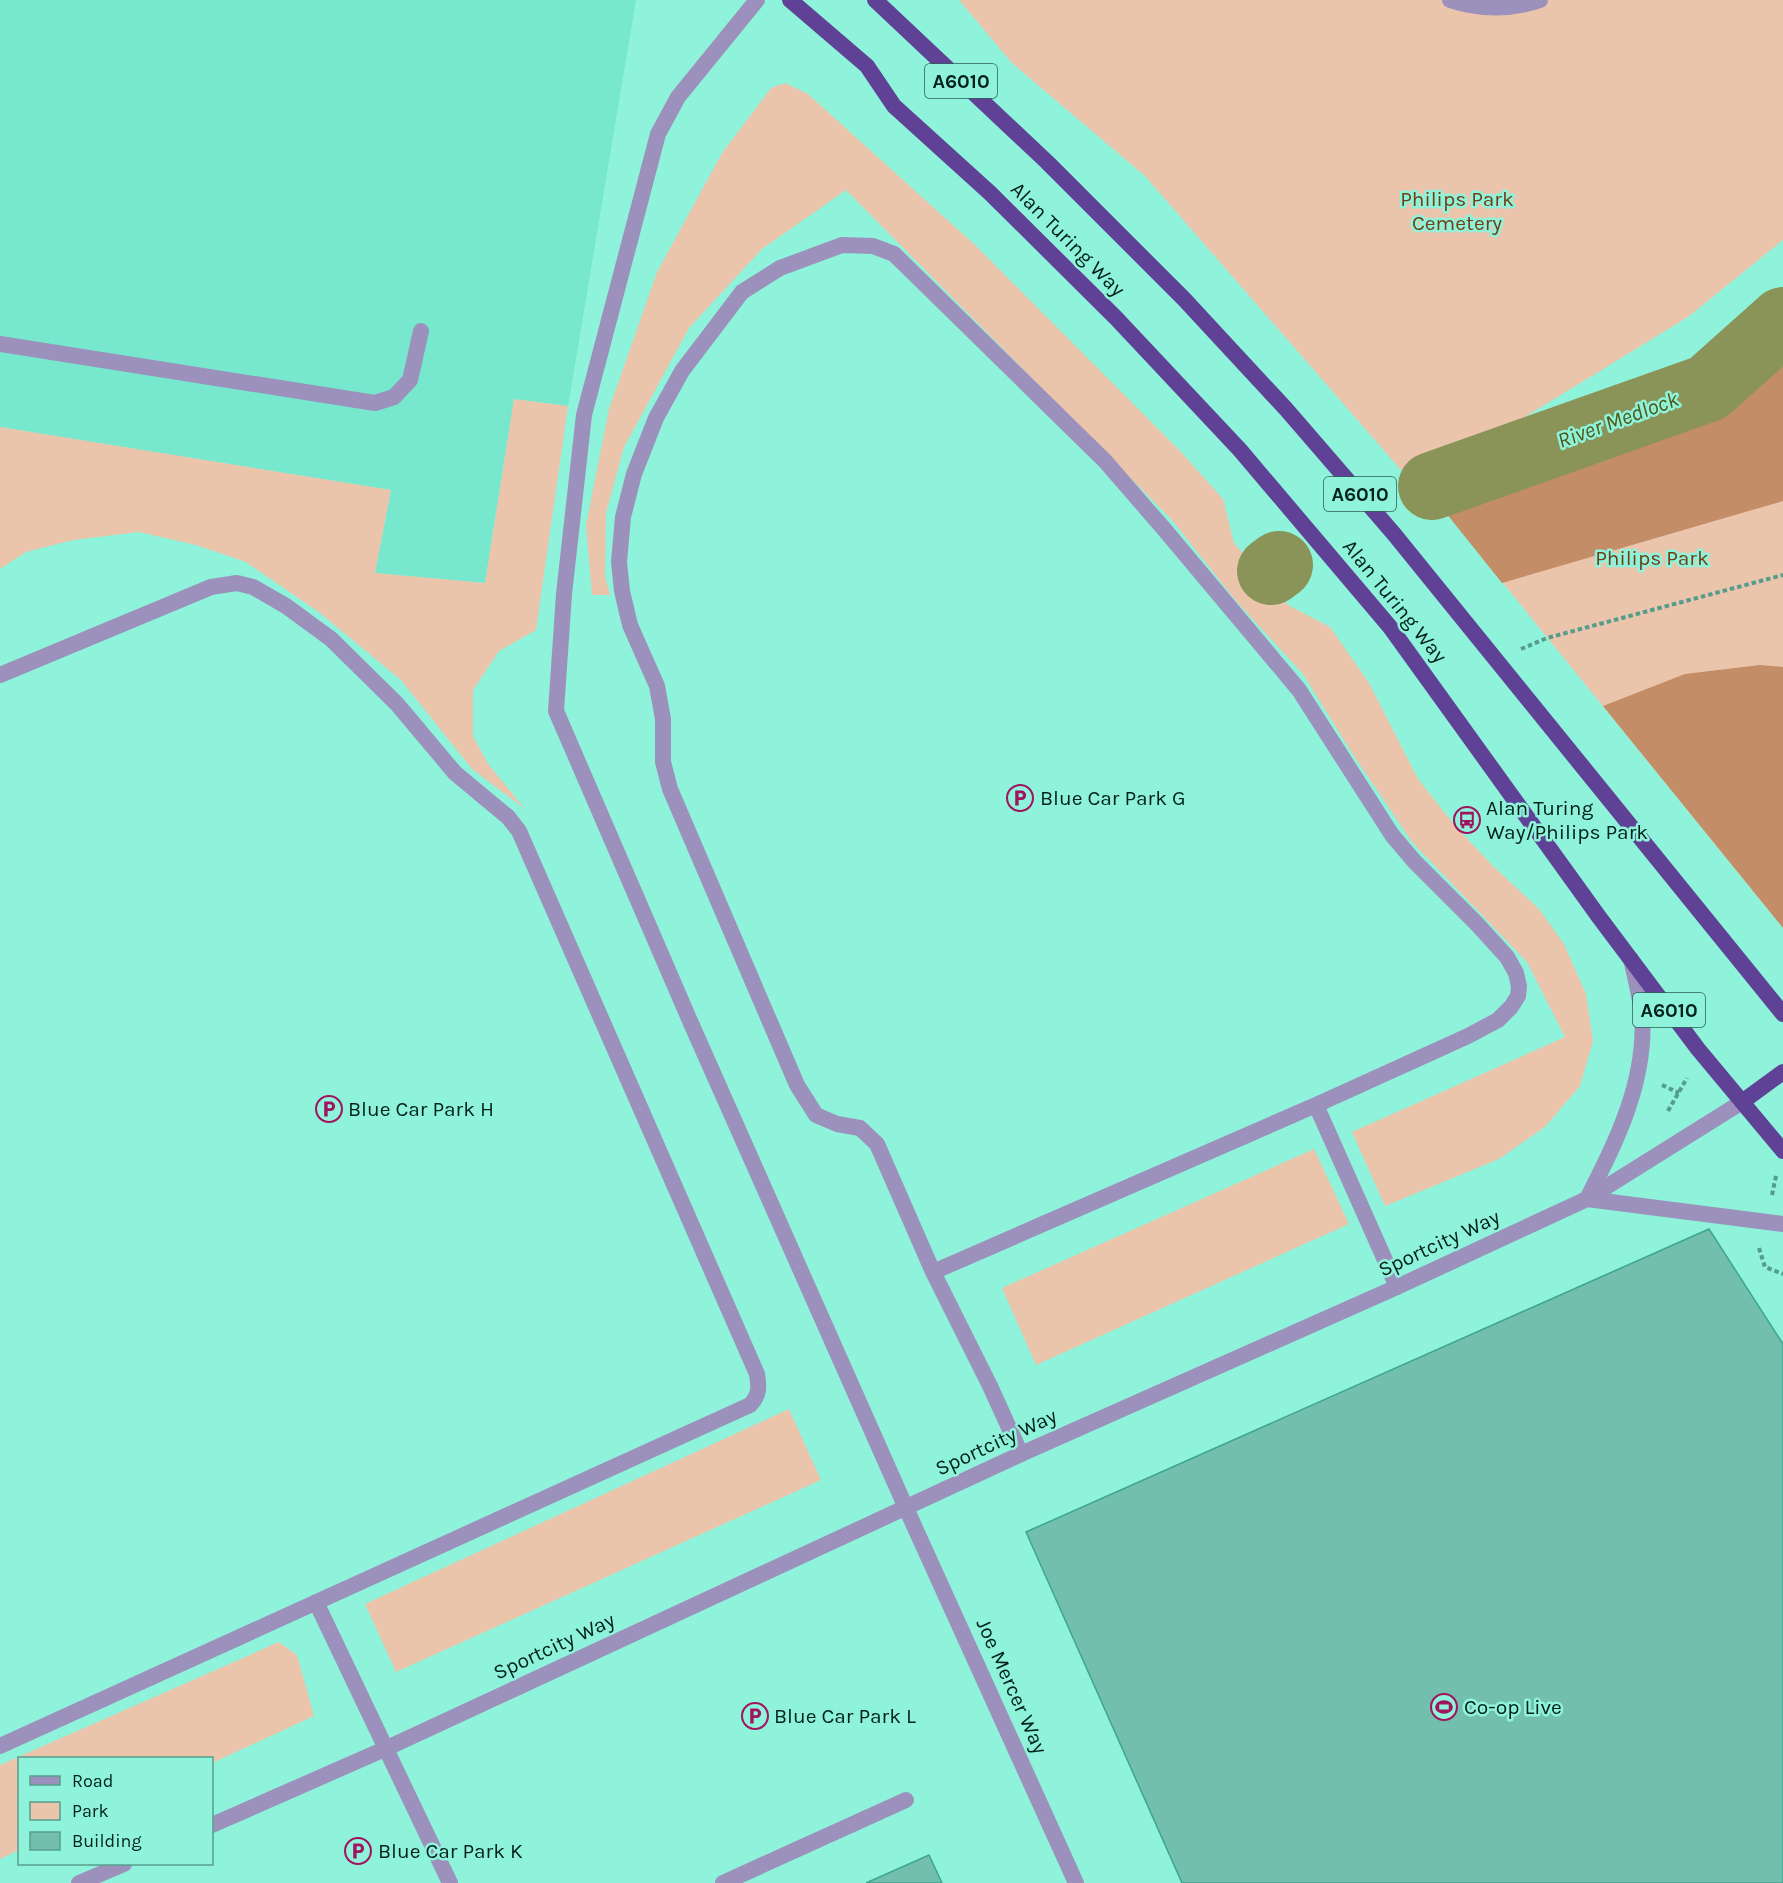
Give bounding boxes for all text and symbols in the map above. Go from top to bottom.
road number: A6010 [925,64,997,98]
street label: Alan Turing Way [1006,177,1130,301]
park label: Philips Park Cemetery [1400,187,1514,235]
water label: River Medlock [1554,386,1683,454]
road number: A6010 [1324,477,1396,511]
street label: Alan Turing Way [1338,534,1452,668]
park label: Philips Park [1595,546,1709,570]
parking icon: Blue Car Park G [1005,783,1035,813]
place label: Blue Car Park G [1040,786,1186,810]
place label: Alan Turing Way/Philips Park [1486,796,1648,844]
bus stop icon: Alan Turing Way/Philips Park [1452,805,1482,835]
road number: A6010 [1633,993,1705,1027]
parking icon: Blue Car Park H [314,1094,344,1124]
place label: Blue Car Park H [348,1097,494,1121]
street label: Sportcity Way [1375,1204,1504,1282]
street label: Sportcity Way [932,1403,1061,1481]
street label: Sportcity Way [490,1607,619,1685]
street label: Joe Mercer Way [971,1615,1053,1758]
sports icon: Co-op Live [1429,1692,1459,1722]
place label: Co-op Live [1464,1695,1562,1719]
parking icon: Blue Car Park L [740,1701,770,1731]
place label: Blue Car Park L [774,1704,916,1728]
legend [18,1757,213,1865]
text: Road [72,1770,113,1792]
text: Park [72,1800,109,1822]
text: Building [72,1830,142,1852]
parking icon: Blue Car Park K [343,1836,373,1866]
place label: Blue Car Park K [378,1839,523,1863]

